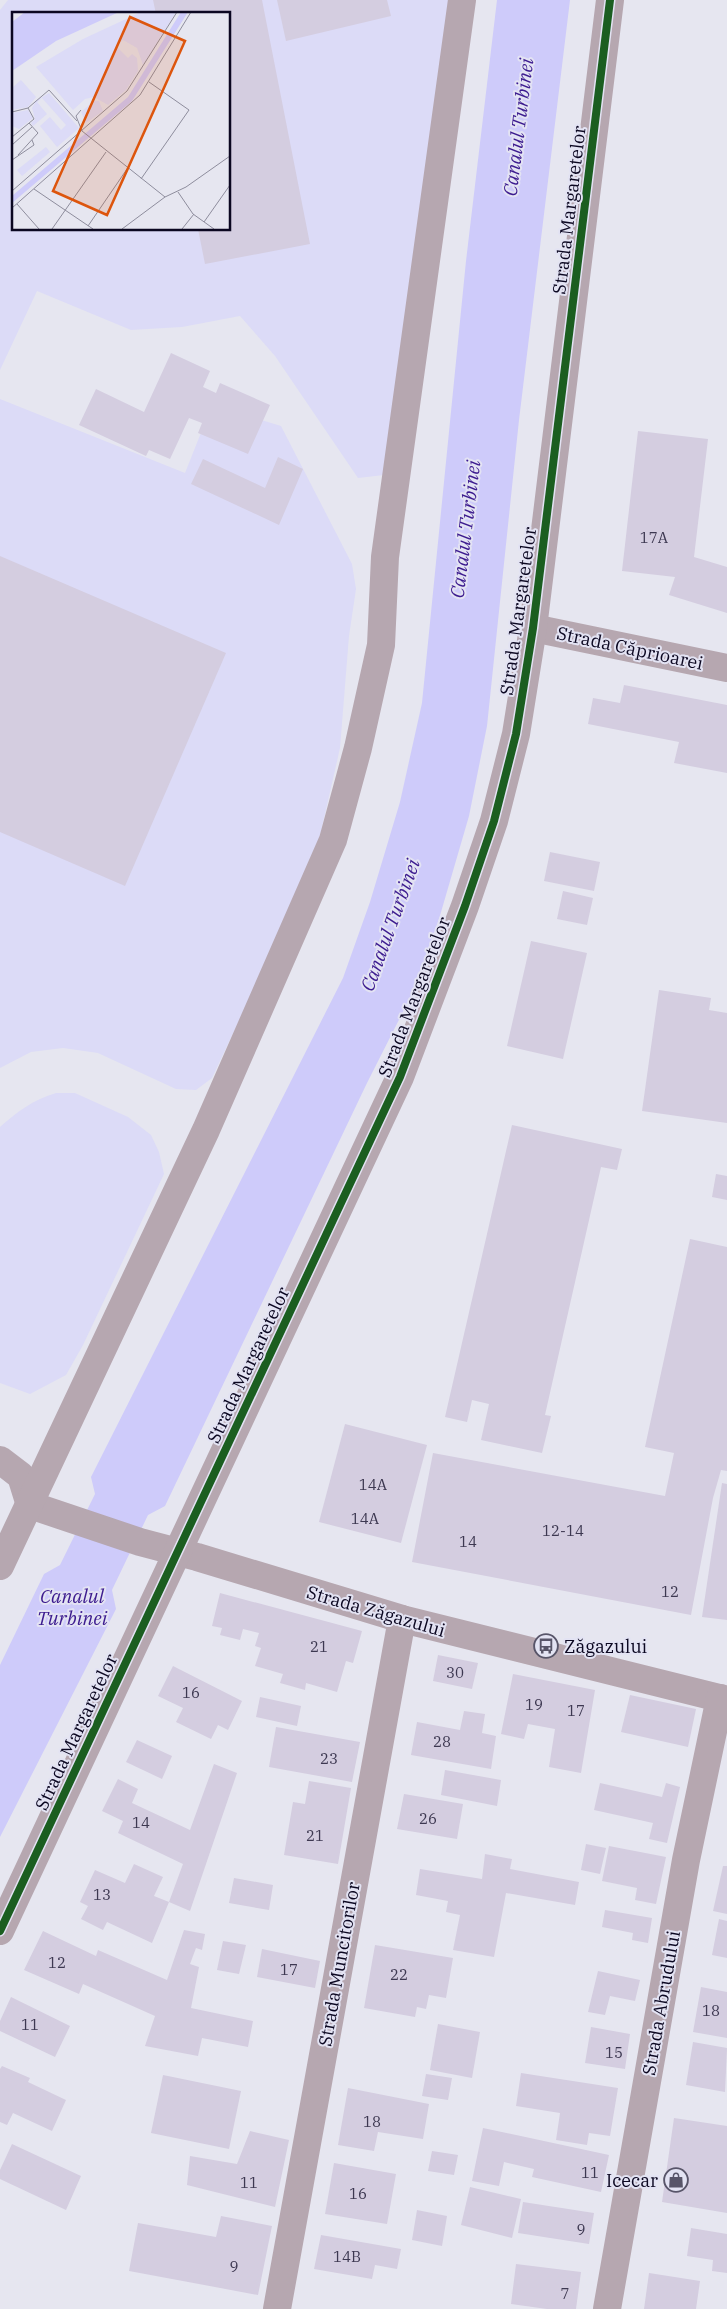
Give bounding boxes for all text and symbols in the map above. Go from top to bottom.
inset map [12,12,230,230]
water label: Canalul Turbinei [498,56,538,197]
street label: Strada Margaretelor [547,124,591,296]
water label: Canalul Turbinei [445,458,485,599]
street label: Strada Margaretelor [495,525,541,697]
house number: 17A [640,528,669,547]
street label: Strada Căprioarei [555,621,706,675]
water label: Canalul Turbinei [355,855,425,994]
street label: Strada Margaretelor [373,914,455,1080]
street label: Strada Margaretelor [202,1283,294,1447]
house number: 14A [359,1475,388,1494]
house number: 14A [351,1509,380,1528]
house number: 12-14 [542,1521,584,1540]
house number: 14 [459,1532,477,1551]
street label: Strada Zăgazului [304,1580,448,1642]
house number: 12 [661,1582,679,1601]
water label: Canalul Turbinei [37,1584,108,1630]
bus stop icon: Zăgazului [533,1633,559,1659]
place label: Zăgazului [564,1635,648,1658]
house number: 21 [310,1637,328,1656]
street label: Strada Margaretelor [30,1650,122,1814]
house number: 30 [446,1663,464,1682]
house number: 16 [182,1683,200,1702]
house number: 19 [525,1695,543,1714]
house number: 17 [567,1701,585,1720]
house number: 28 [433,1732,451,1751]
house number: 23 [320,1749,338,1768]
house number: 26 [419,1809,437,1828]
house number: 14 [132,1813,150,1832]
house number: 21 [306,1826,324,1845]
street label: Strada Muncitorilor [313,1880,365,2048]
house number: 13 [93,1885,111,1904]
street label: Strada Abrudului [637,1929,685,2077]
house number: 12 [48,1953,66,1972]
house number: 17 [280,1960,298,1979]
house number: 22 [390,1965,408,1984]
house number: 18 [702,2001,720,2020]
house number: 11 [21,2015,39,2034]
house number: 15 [605,2043,623,2062]
house number: 18 [363,2112,381,2131]
house number: 11 [581,2163,599,2182]
shop icon: Icecar [663,2167,689,2193]
place label: Icecar [606,2169,658,2192]
house number: 11 [240,2173,258,2192]
house number: 16 [349,2184,367,2203]
house number: 9 [576,2220,586,2239]
house number: 14B [333,2247,361,2266]
house number: 9 [229,2257,239,2276]
house number: 7 [560,2284,570,2303]

